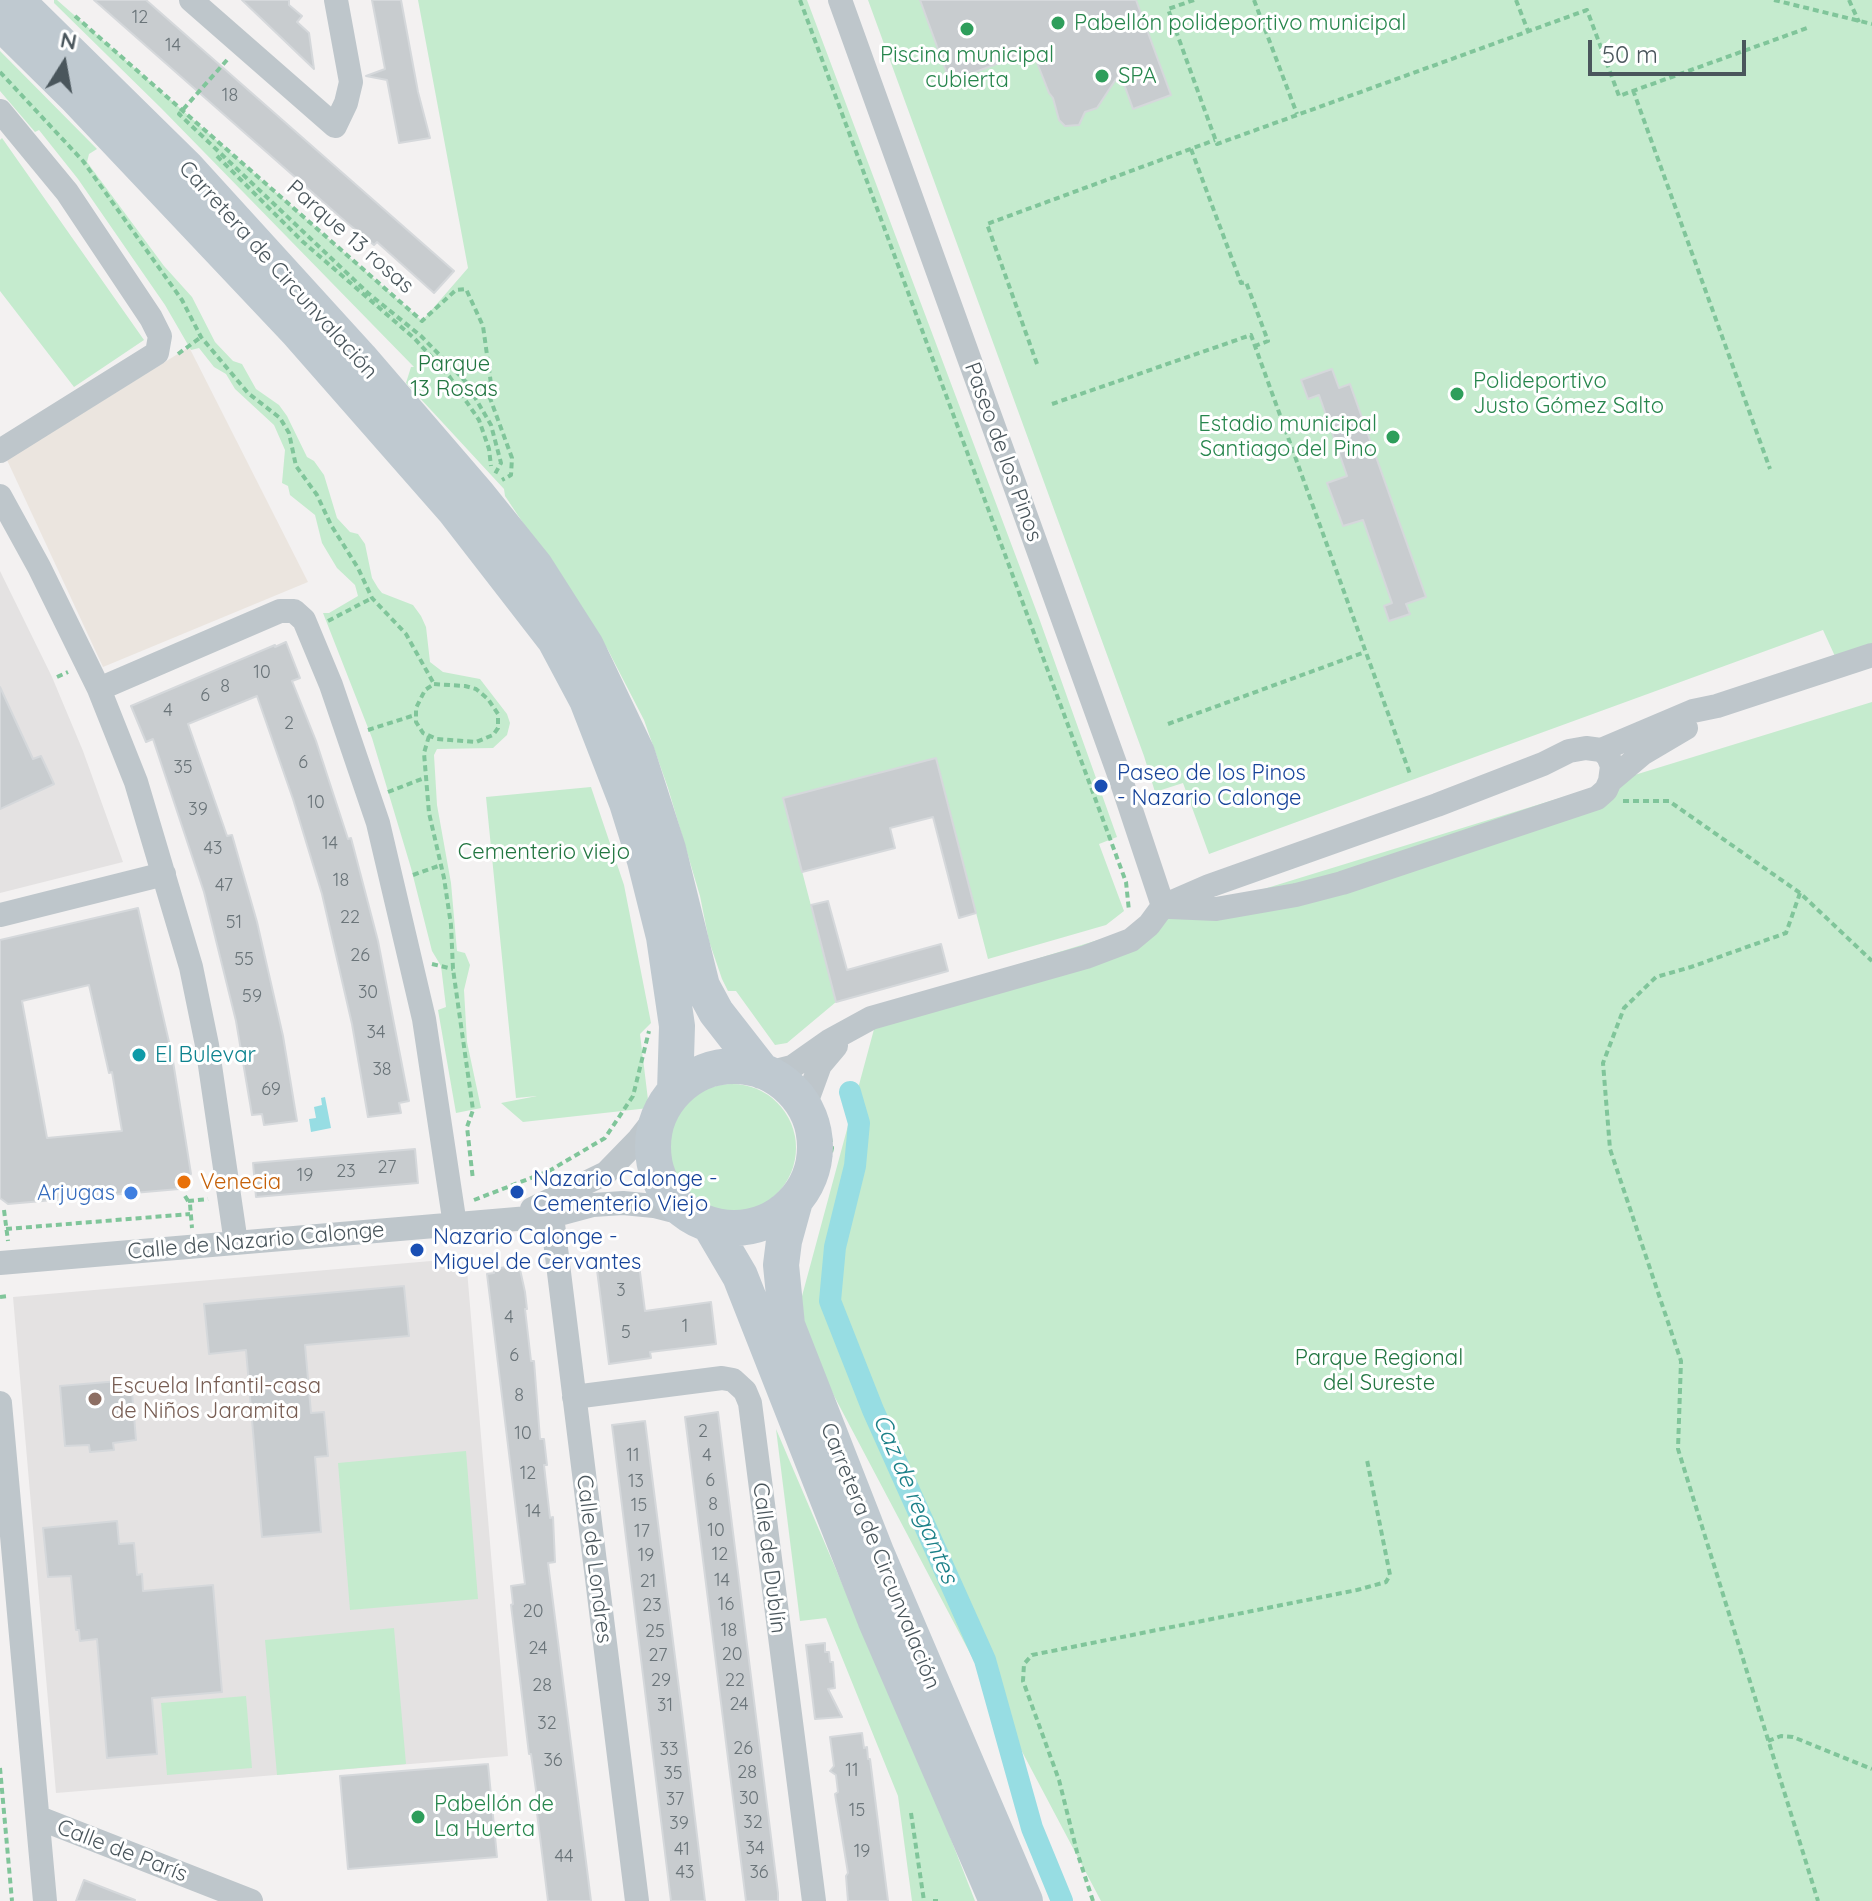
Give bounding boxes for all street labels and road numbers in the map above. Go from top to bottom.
street label: Carretera de Circunvalación [173,155,383,385]
street label: Parque 13 rosas [281,175,419,299]
street label: Paseo de los Pinos [958,359,1048,545]
street label: Calle de Nazario Calonge [126,1217,386,1265]
street label: Carretera de Circunvalación [814,1419,946,1693]
street label: Calle de Londres [571,1473,617,1645]
street label: Calle de Dublín [747,1481,791,1635]
street label: Calle de París [53,1814,191,1888]

